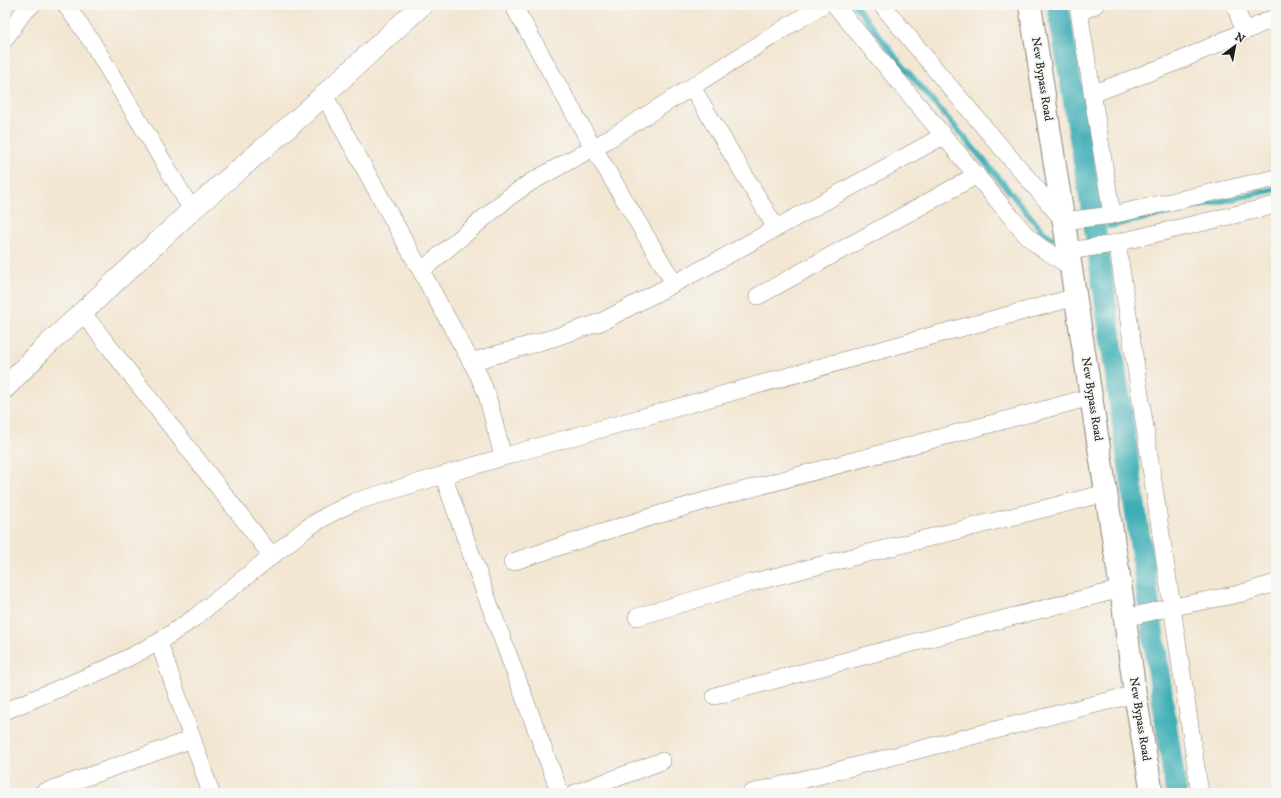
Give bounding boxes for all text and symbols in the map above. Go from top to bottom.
north arrow [1215,26,1255,66]
text: N [1232,30,1247,47]
street label: New Bypass Road [1028,36,1056,122]
street label: New Bypass Road [1078,356,1106,442]
street label: New Bypass Road [1126,676,1154,762]

